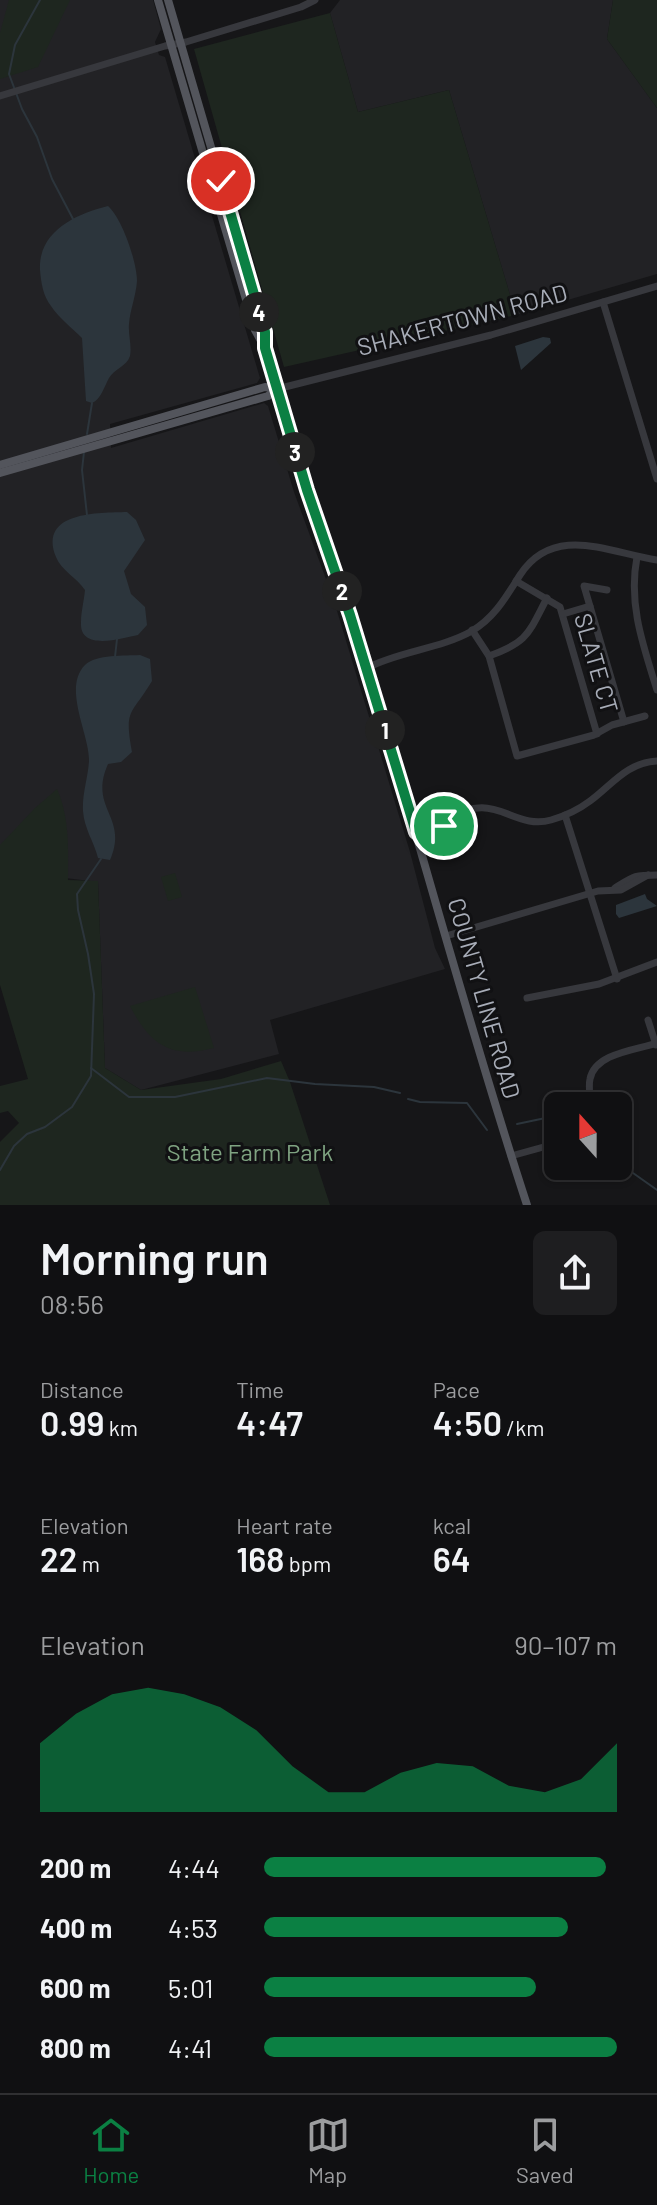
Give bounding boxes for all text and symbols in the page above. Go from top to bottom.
pin [187,147,255,215]
icon: check [199,159,243,203]
street label: SHAKERTOWN ROAD [354,277,570,361]
pin: 4 [239,292,279,332]
text: 4 [252,299,266,325]
pin: 3 [275,432,315,472]
text: 3 [289,439,301,465]
pin: 2 [322,571,362,611]
text: 2 [336,578,348,604]
street label: SLATE CT [569,610,625,716]
pin: 1 [365,710,405,750]
text: 1 [381,717,389,743]
pin [410,792,478,860]
icon: arrive [422,804,466,848]
street label: COUNTY LINE ROAD [442,894,528,1102]
north arrow [544,1092,632,1180]
map controls [544,1092,632,1180]
park label: State Farm Park [167,1137,333,1166]
text: Morning run [40,1231,269,1284]
button: share [533,1231,617,1315]
text: 08:56 [40,1288,104,1319]
text: Distance [40,1376,124,1402]
text: Time [236,1376,284,1402]
text: Pace [433,1376,480,1402]
text: 0.99 [40,1402,104,1443]
text: 4:47 [236,1402,303,1443]
text: 4:50 [433,1402,502,1443]
text: km [104,1414,138,1440]
text: /km [502,1414,544,1440]
text: Elevation [40,1512,129,1538]
text: Heart rate [236,1512,333,1538]
text: kcal [433,1512,471,1538]
text: 22 [40,1538,77,1579]
text: 168 [236,1538,284,1579]
text: 64 [433,1538,471,1579]
text: m [77,1550,100,1576]
text: bpm [284,1550,331,1576]
text: Elevation [40,1629,145,1660]
text: 90–107 m [514,1629,617,1660]
text: 200 m [40,1852,111,1883]
text: 4:44 [168,1852,220,1883]
text: 400 m [40,1912,112,1943]
text: 4:53 [168,1912,218,1943]
text: 600 m [40,1972,111,2003]
text: 5:01 [168,1972,213,2003]
text: 800 m [40,2032,111,2063]
text: 4:41 [168,2032,212,2063]
tab: Home [83,2113,139,2187]
tab: Map [306,2113,350,2187]
tab: Saved [516,2113,574,2187]

